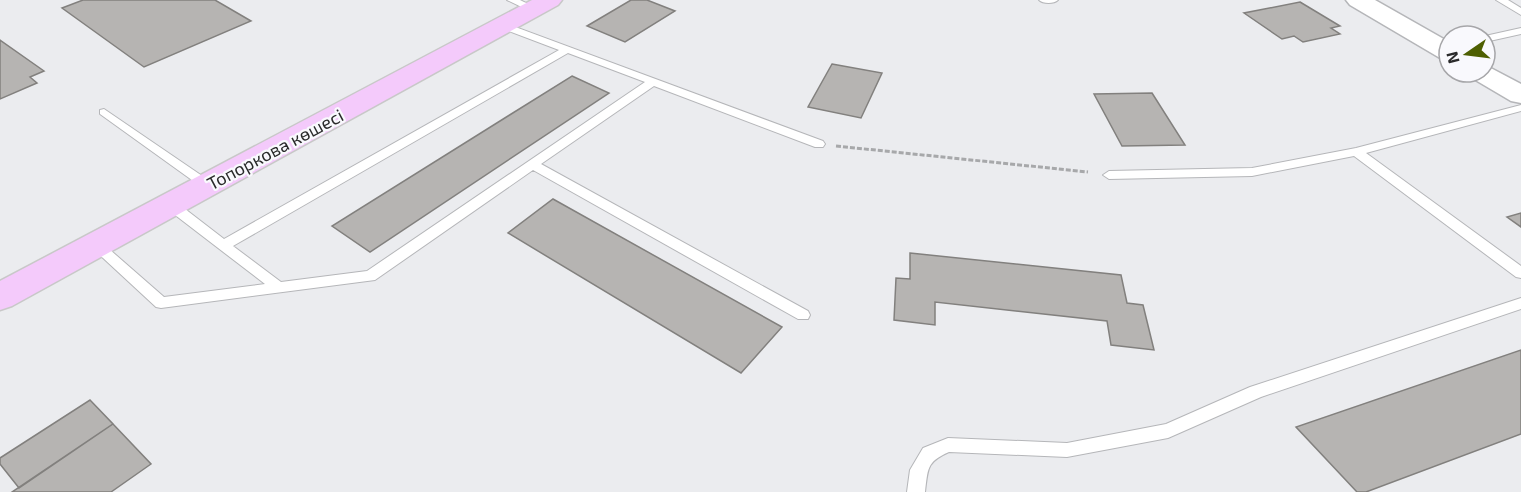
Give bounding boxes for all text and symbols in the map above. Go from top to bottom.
north arrow [1437,24,1497,84]
text: N [1441,50,1463,66]
street label: Топоркова көшесі [203,104,347,194]

